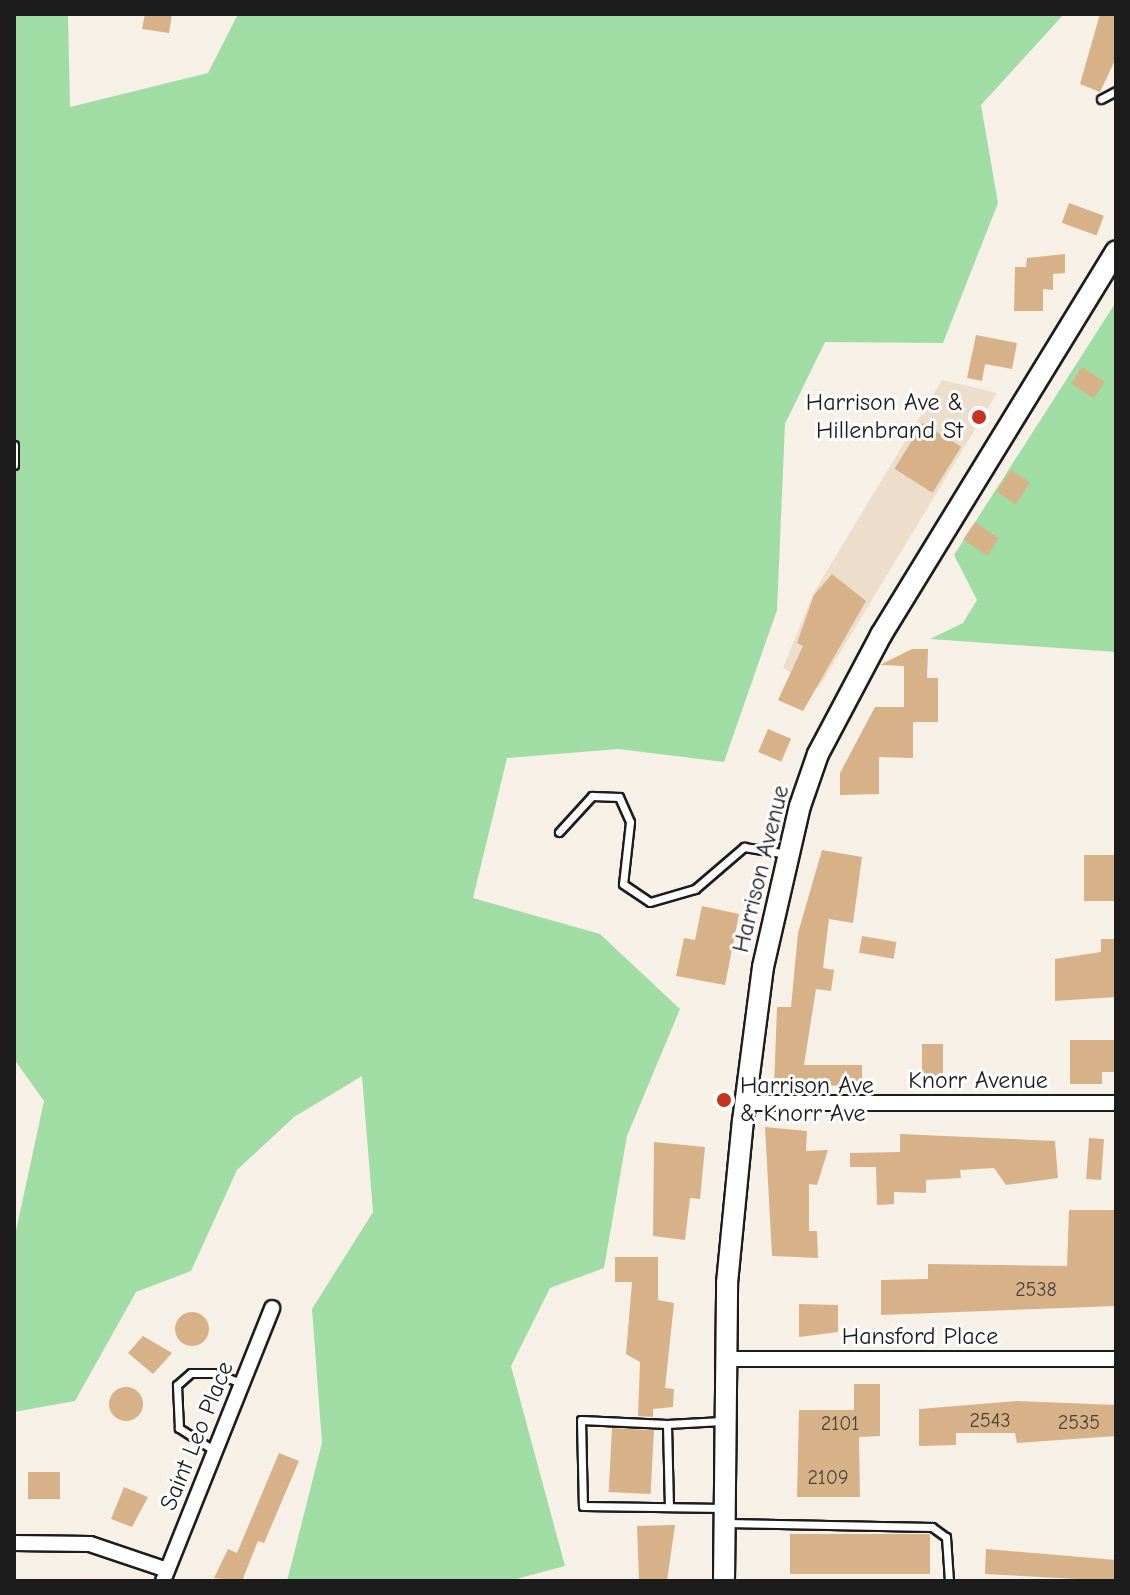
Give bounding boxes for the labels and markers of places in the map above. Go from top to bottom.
place label: Harrison Ave & Hillenbrand St [806,389,963,445]
marker: Harrison Ave & Hillenbrand St [970,408,988,426]
place label: Harrison Ave & Knorr Ave [740,1072,874,1128]
marker: Harrison Ave & Knorr Ave [715,1091,733,1109]

